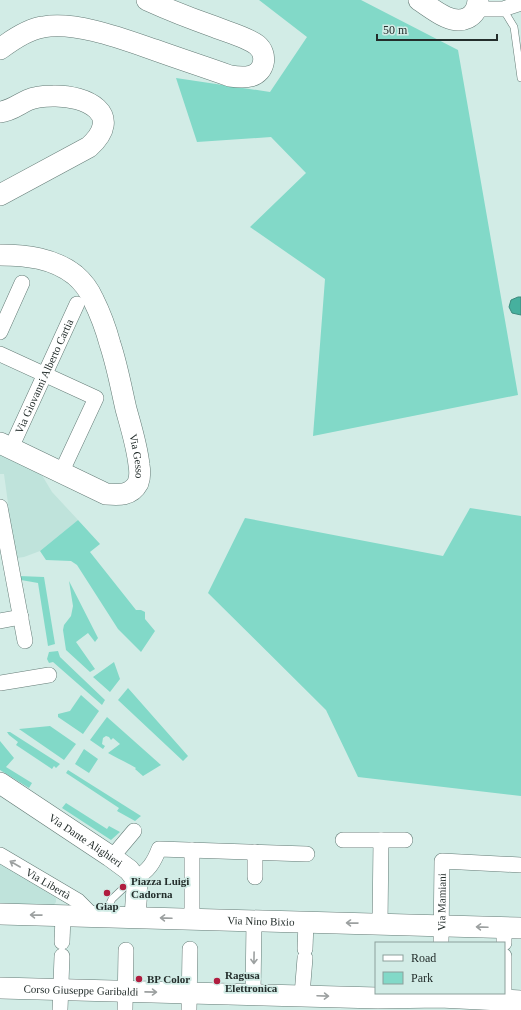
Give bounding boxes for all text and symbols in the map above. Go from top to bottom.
scale bar [377,16,497,42]
text: 50 m [383,23,408,37]
street label: Via Giovanni Alberto Cartia [13,317,75,435]
street label: Via Gesso [127,433,146,479]
street label: Via Dante Alighieri [47,811,125,869]
one-way arrow [9,860,21,868]
street label: Via Libertà [24,866,73,901]
street label: Via Mamiani [435,873,448,931]
place label: Piazza Luigi Cadorna [131,875,189,900]
marker: Piazza Luigi Cadorna [118,882,128,892]
marker: Giap [102,888,112,898]
place label: Giap [95,900,119,912]
one-way arrow [30,911,43,919]
one-way arrow [160,914,173,922]
street label: Via Nino Bixio [227,914,295,928]
one-way arrow [346,920,359,927]
one-way arrow [476,924,489,931]
legend [375,942,505,994]
one-way arrow [250,951,258,964]
text: Road [411,951,436,965]
place label: Ragusa Elettronica [225,969,278,994]
text: Park [411,971,433,985]
place label: BP Color [147,973,190,985]
marker: BP Color [134,974,144,984]
marker: Ragusa Elettronica [212,976,222,986]
street label: Corso Giuseppe Garibaldi [23,983,139,998]
one-way arrow [144,988,157,995]
one-way arrow [316,992,329,1000]

